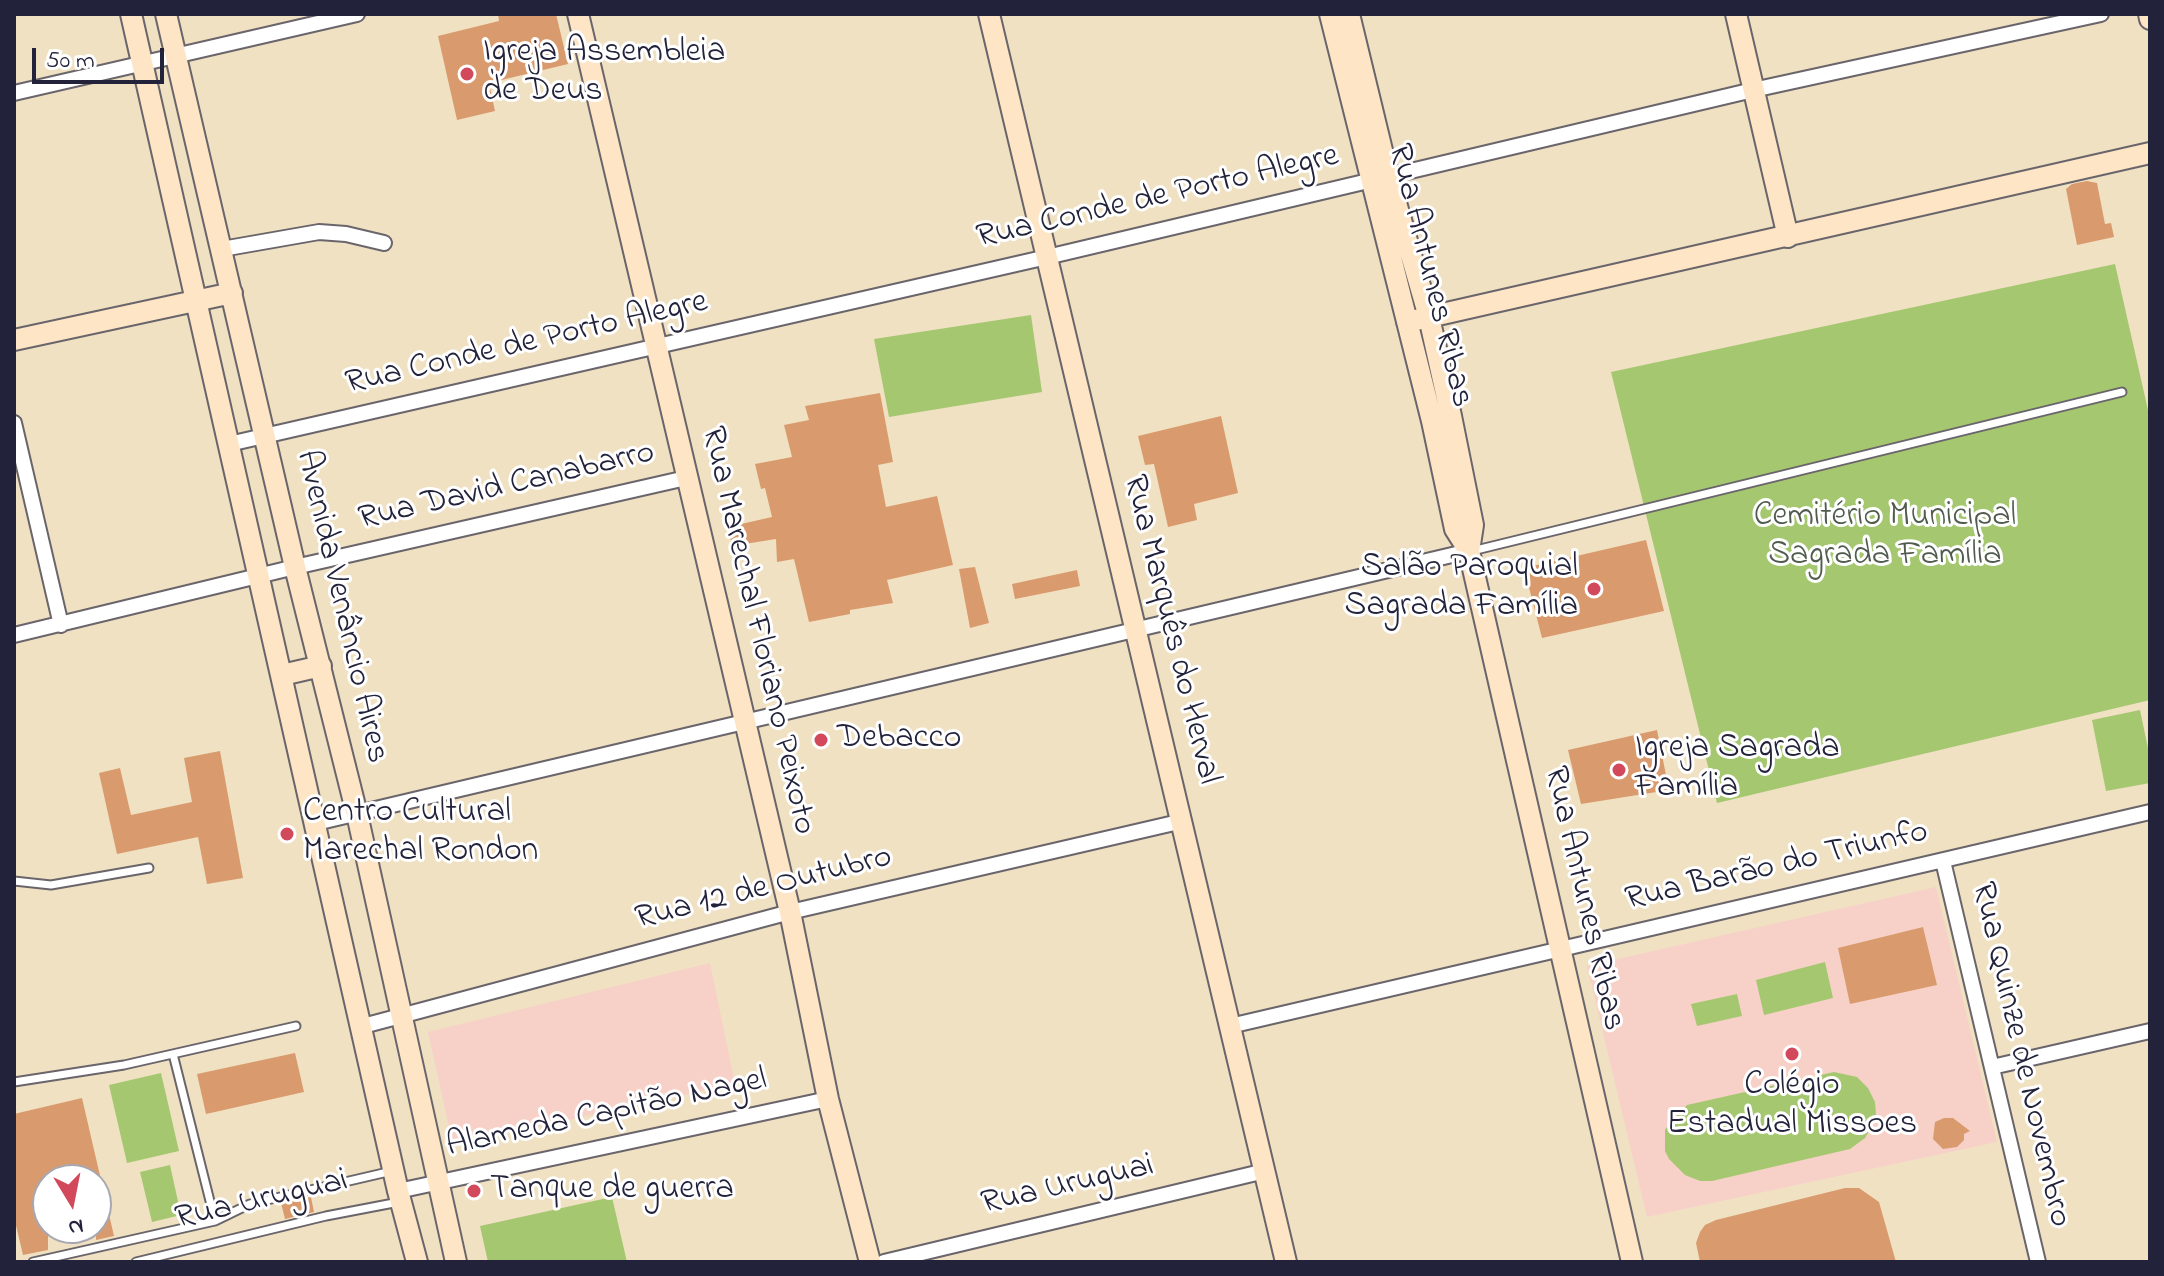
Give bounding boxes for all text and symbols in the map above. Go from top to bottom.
scale bar [36,32,168,82]
place label: Igreja Assembleia de Deus [483,34,725,114]
text: 50 m [46,44,95,79]
marker: Igreja Assembleia de Deus [458,65,476,83]
street label: Rua Conde de Porto Alegre [973,137,1343,261]
street label: Rua Antunes Ribas [1376,140,1480,412]
street label: Rua Conde de Porto Alegre [342,283,712,407]
street label: Rua Marechal Floriano Peixoto [689,423,823,839]
street label: Rua David Canabarro [355,434,659,542]
street label: Avenida Venâncio Aires [284,447,396,767]
street label: Rua Marquês do Herval [1111,471,1227,789]
park label: Cemitério Municipal Sagrada Família [1754,498,2016,578]
place label: Salão Paroquial Sagrada Família [1345,549,1578,628]
marker: Salão Paroquial Sagrada Família [1585,580,1603,598]
place label: Debacco [837,720,961,760]
place label: Igreja Sagrada Família [1635,730,1840,810]
marker: Debacco [812,731,830,749]
marker: Igreja Sagrada Família [1610,761,1628,779]
street label: Rua Antunes Ribas [1532,763,1632,1035]
place label: Centro Cultural Marechal Rondon [303,794,538,874]
street label: Rua Barão do Triunfo [1622,813,1932,923]
marker: Centro Cultural Marechal Rondon [278,825,296,843]
street label: Rua 12 de Outubro [632,838,896,942]
street label: Rua Quinze de Novembro [1959,879,2079,1231]
marker: Colégio Estadual Missoes [1783,1045,1801,1063]
street label: Alameda Capitão Nagel [443,1061,771,1169]
place label: Colégio Estadual Missoes [1667,1067,1917,1146]
street label: Rua Uruguai [978,1147,1158,1227]
street label: Rua Uruguai [172,1162,352,1242]
north arrow [32,1164,112,1244]
place label: Tanque de guerra [490,1171,734,1211]
marker: Tanque de guerra [465,1182,483,1200]
text: N [66,1209,86,1243]

